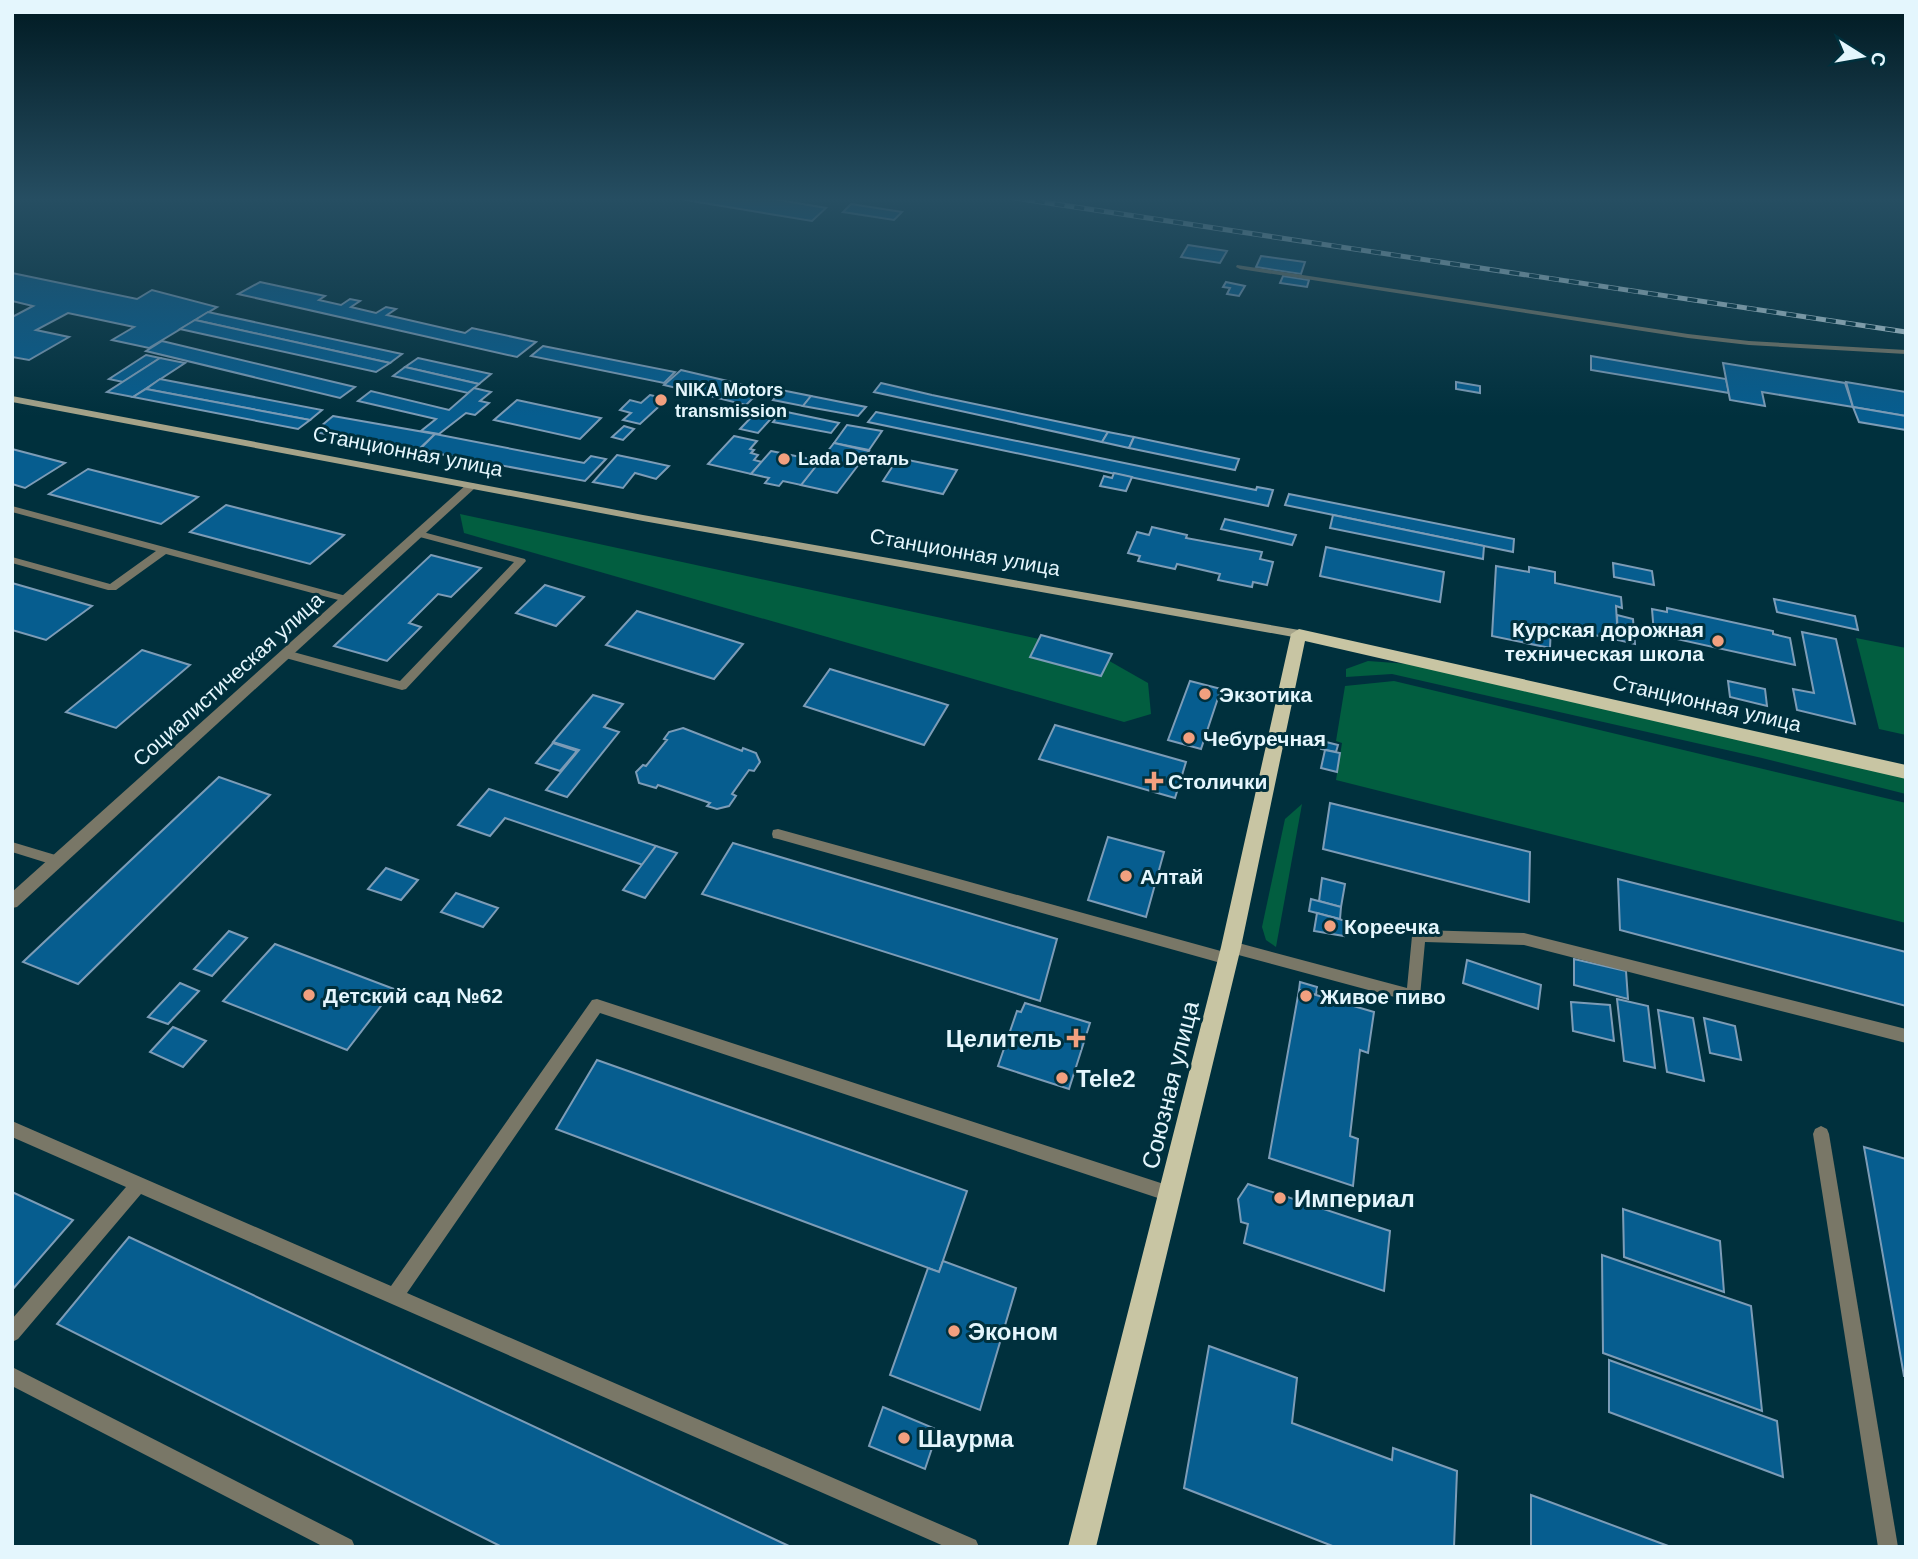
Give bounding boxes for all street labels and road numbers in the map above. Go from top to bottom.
street label: Станционная улица [311,421,505,481]
street label: Станционная улица [868,524,1062,580]
street label: Социалистическая улица [128,587,328,770]
street label: Станционная улица [1610,670,1804,736]
street label: Союзная улица [1136,998,1204,1172]

